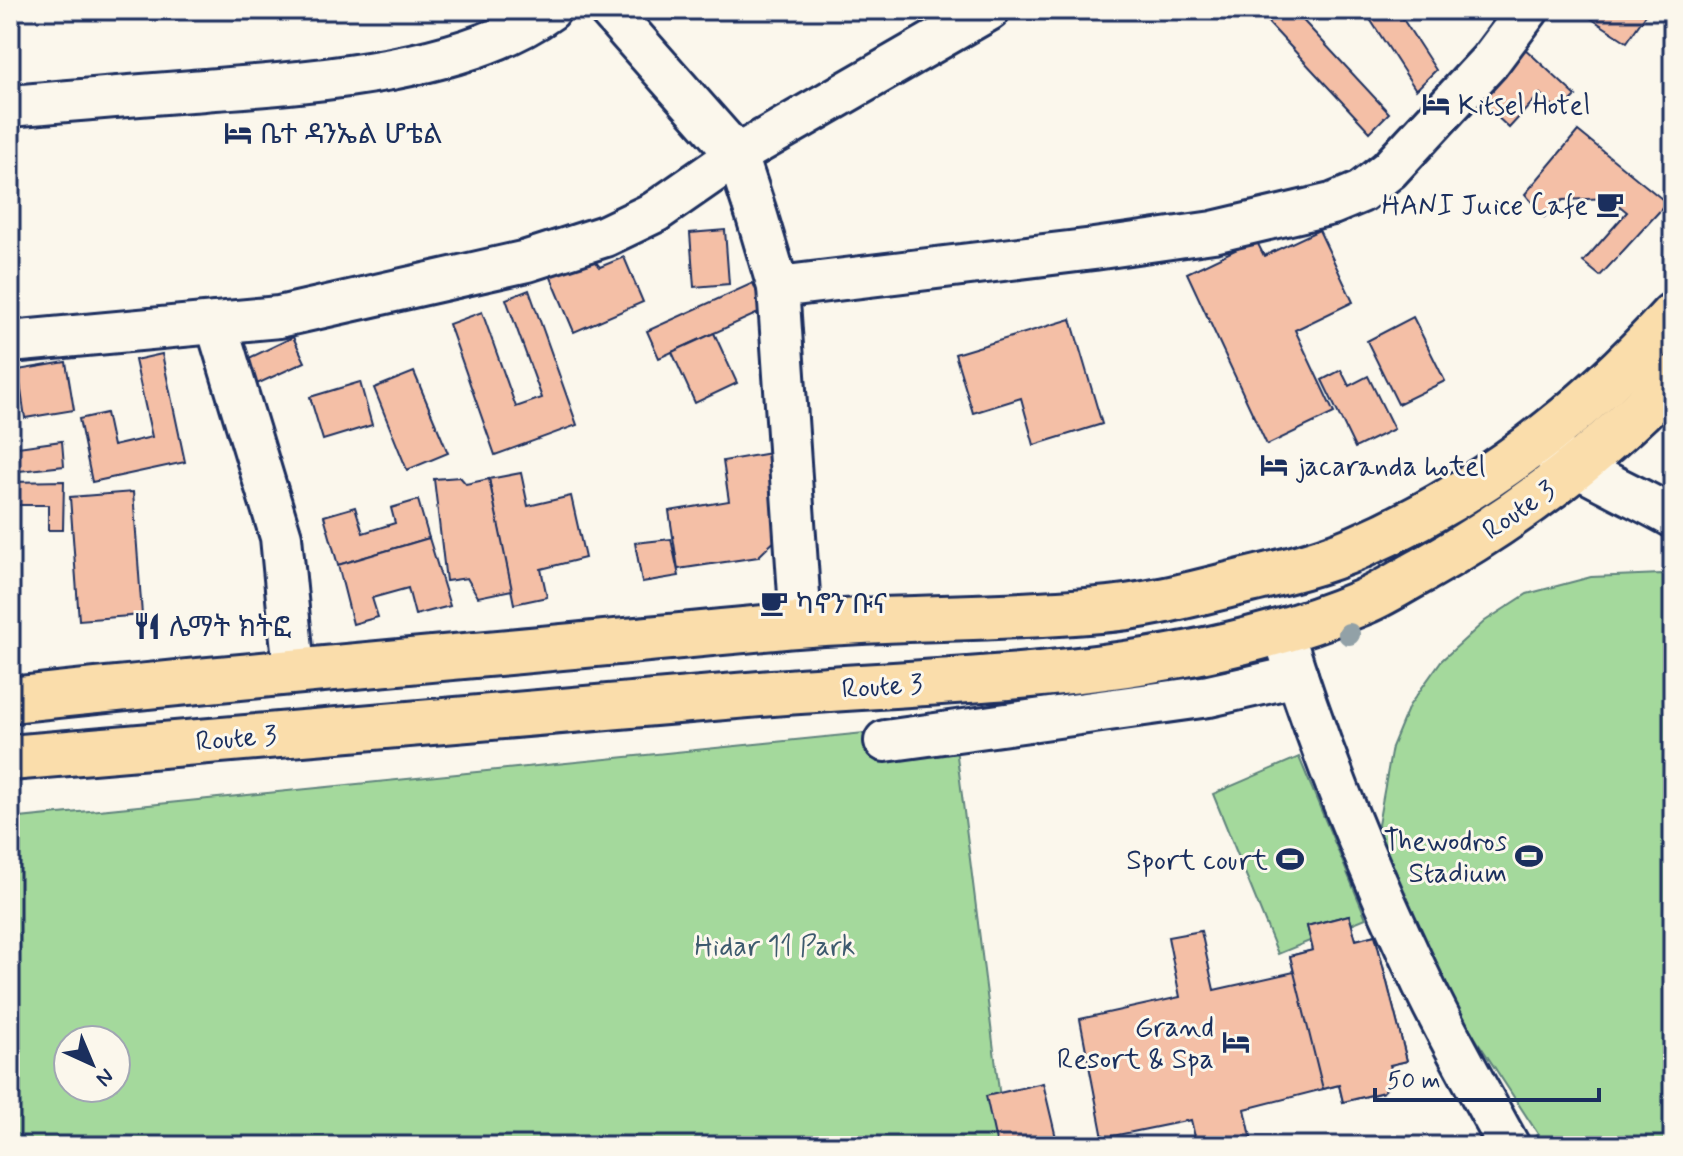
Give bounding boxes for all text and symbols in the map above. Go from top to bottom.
place label: Kitsel Hotel [1458,88,1590,125]
hotel icon: Kitsel Hotel [1421,89,1451,119]
place label: ቤተ ዳንኤል ሆቴል [260,117,442,154]
hotel icon: ቤተ ዳንኤል ሆቴል [223,118,253,148]
place label: HANI Juice Cafe [1382,188,1588,225]
cafe icon: HANI Juice Cafe [1595,189,1625,219]
place label: jacaranda hotel [1295,449,1486,486]
hotel icon: jacaranda hotel [1259,450,1289,480]
street label: Route 3 [1476,472,1564,549]
place label: ካኖን ቡና [796,587,887,624]
cafe icon: ካኖን ቡና [759,588,789,618]
place label: ሌማት ክትፎ [169,610,291,647]
restaurant icon: ሌማት ክትፎ [132,611,162,641]
street label: Route 3 [840,666,924,709]
street label: Route 3 [194,717,279,761]
place label: Thewodros Stadium [1384,824,1507,893]
sports icon: Thewodros Stadium [1514,841,1544,871]
place label: Sport court [1126,843,1269,880]
sports icon: Sport court [1275,844,1305,874]
park label: Hidar 11 Park [695,929,856,966]
place label: Grand Resort & Spa [1057,1010,1214,1079]
north arrow [52,1024,132,1104]
hotel icon: Grand Resort & Spa [1221,1027,1251,1057]
scale bar [1375,1052,1599,1102]
text: N [90,1062,120,1092]
text: 50 m [1387,1066,1441,1097]

